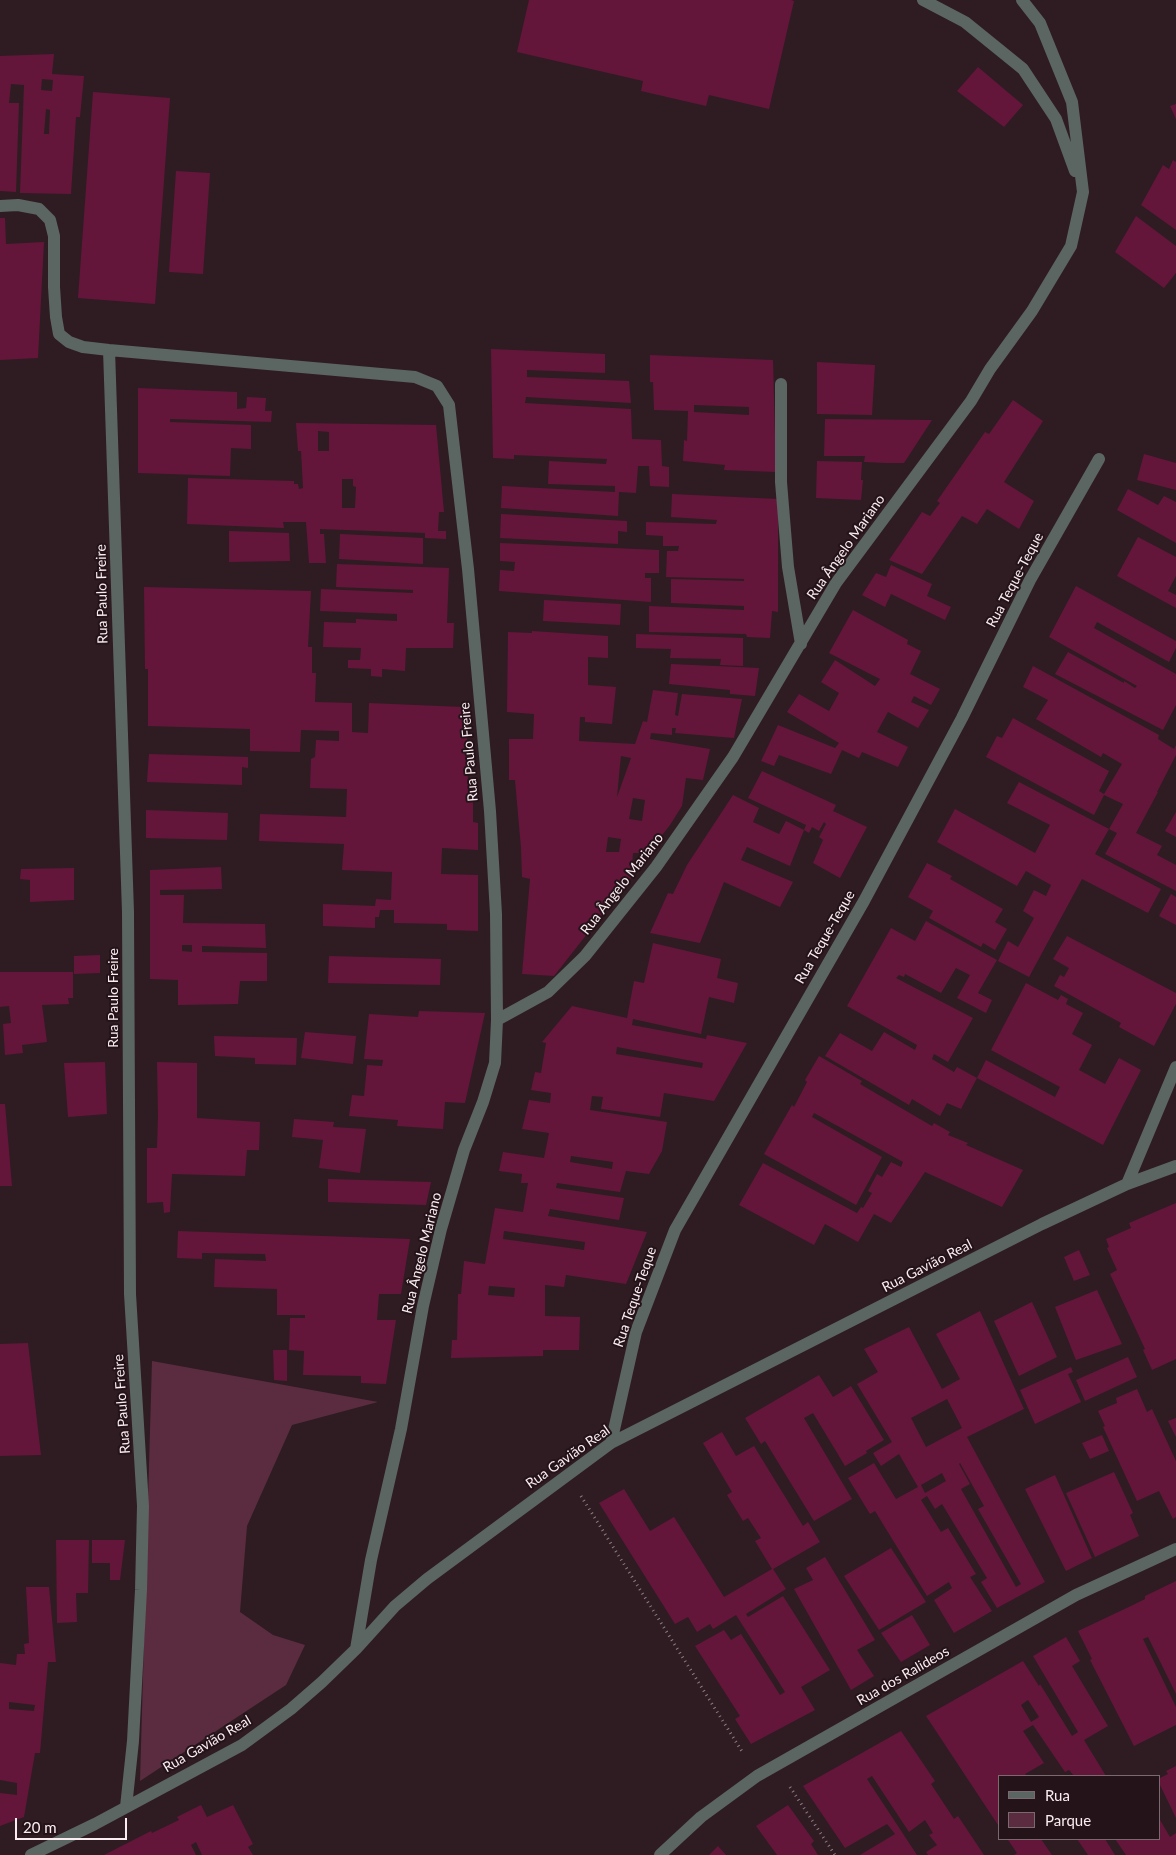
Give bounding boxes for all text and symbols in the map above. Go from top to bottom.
street label: Rua Ângelo Mariano [803,491,889,603]
street label: Rua Teque-Teque [983,530,1047,630]
street label: Rua Paulo Freire [93,544,111,644]
street label: Rua Paulo Freire [456,702,482,802]
street label: Rua Ângelo Mariano [577,830,667,938]
street label: Rua Teque-Teque [791,887,859,987]
street label: Rua Paulo Freire [105,948,121,1048]
street label: Rua Ângelo Mariano [399,1191,445,1315]
street label: Rua Gavião Real [879,1236,975,1296]
street label: Rua Teque-Teque [610,1245,660,1349]
street label: Rua Paulo Freire [110,1354,134,1454]
street label: Rua Gavião Real [523,1422,613,1492]
street label: Rua dos Ralideos [854,1643,952,1709]
street label: Rua Gavião Real [160,1712,254,1776]
legend [998,1775,1161,1840]
text: Rua [1045,1786,1070,1804]
scale bar [18,1808,130,1840]
text: Parque [1045,1811,1091,1829]
text: 20 m [23,1818,57,1836]

